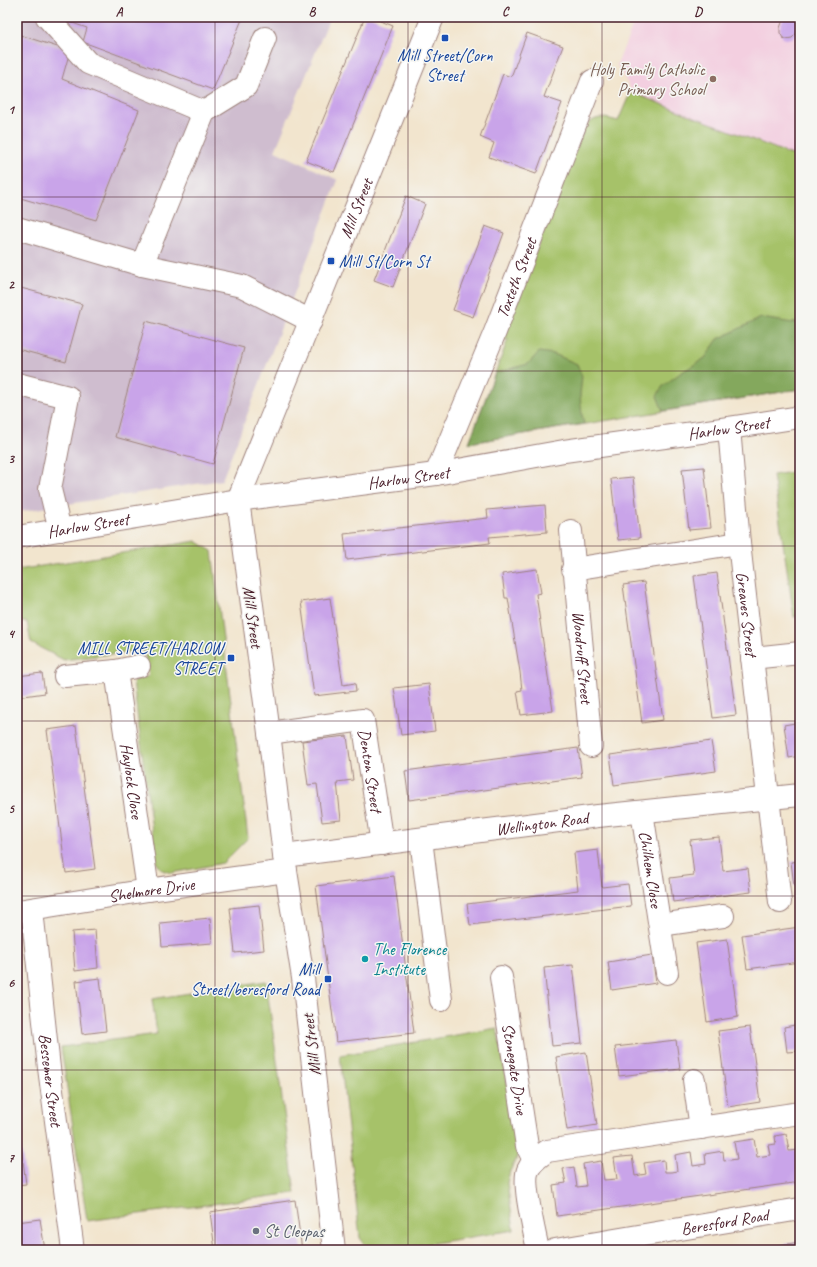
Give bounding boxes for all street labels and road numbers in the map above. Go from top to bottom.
street label: Mill Street [335,173,379,241]
street label: Toxteth Street [492,233,542,321]
street label: Harlow Street [687,412,773,445]
street label: Harlow Street [366,461,453,494]
street label: Harlow Street [46,508,133,543]
street label: Greaves Street [731,571,762,660]
street label: Mill Street [238,585,268,652]
street label: Woodruff Street [568,610,597,707]
street label: Denton Street [354,728,387,816]
street label: Haylock Close [116,742,148,822]
street label: Wellington Road [495,807,592,840]
street label: Chilhem Close [634,830,667,911]
street label: Shelmore Drive [107,874,197,907]
street label: Mill Street [297,1010,326,1077]
street label: Stonegate Drive [497,1022,532,1118]
street label: Bessemer Street [34,1032,67,1130]
street label: Beresford Road [679,1204,772,1240]

